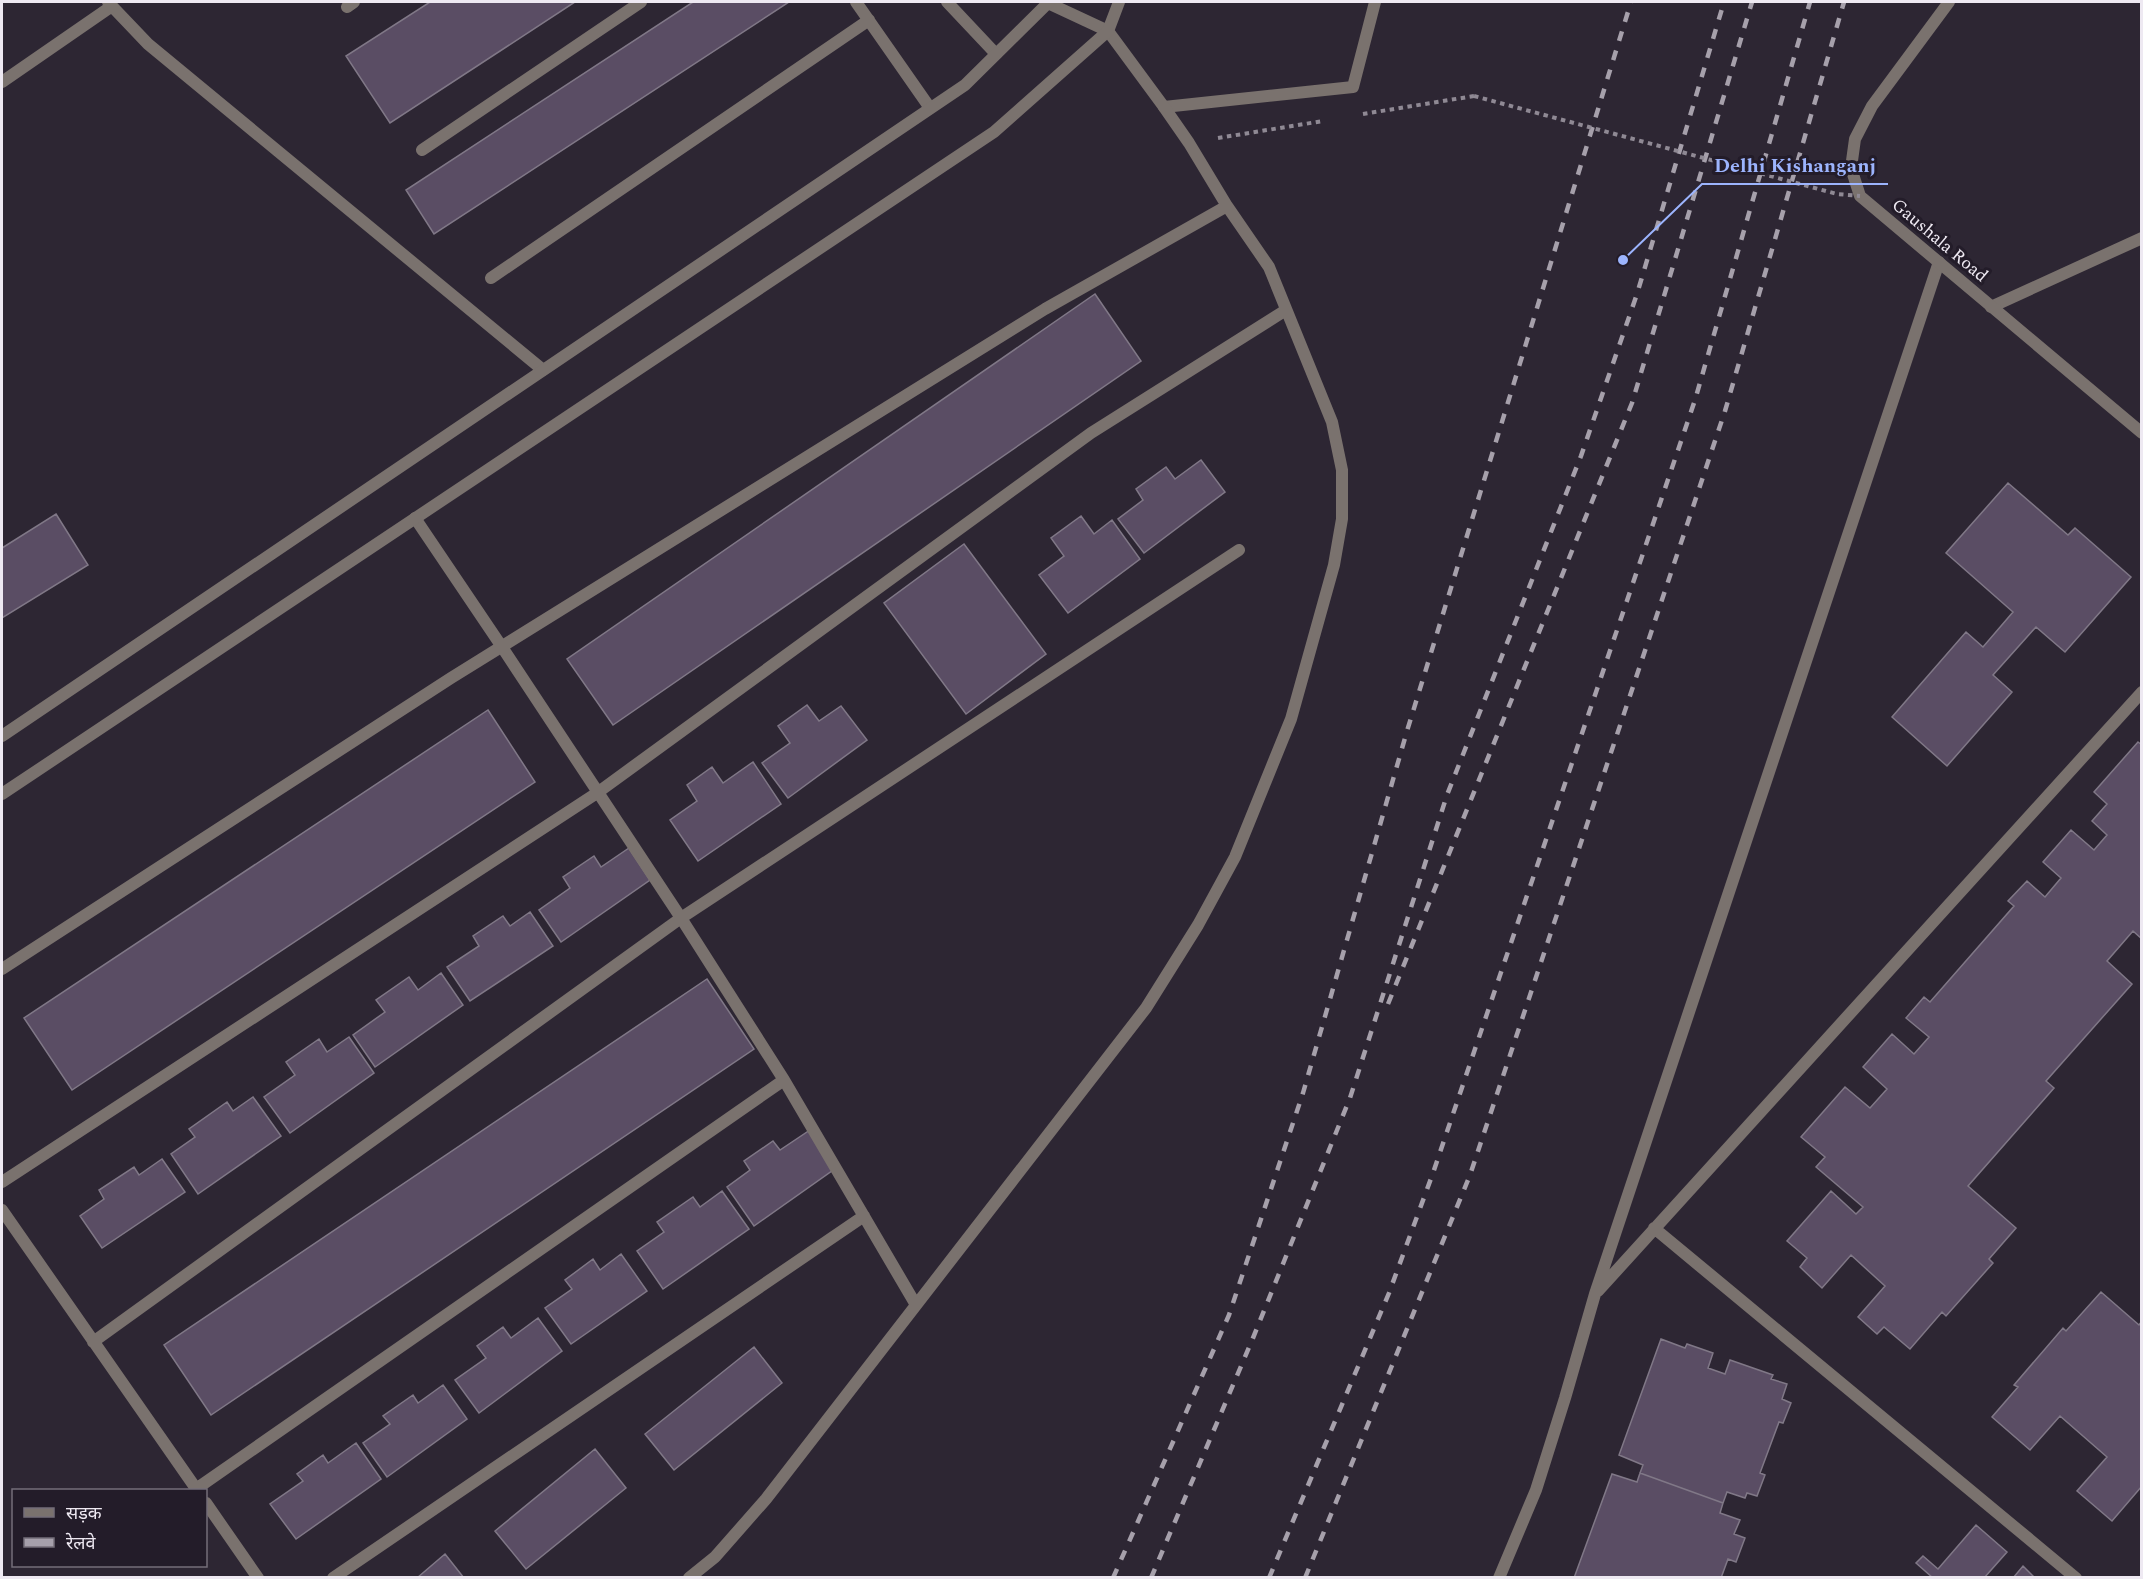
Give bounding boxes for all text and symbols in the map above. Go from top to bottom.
callout: Delhi Kishanganj [1702,146,1888,184]
text: Delhi Kishanganj [1714,151,1876,181]
street label: Gaushala Road [1886,192,1994,289]
legend [12,1489,207,1567]
text: सड़क [66,1500,103,1527]
text: रेलवे [65,1530,97,1557]

